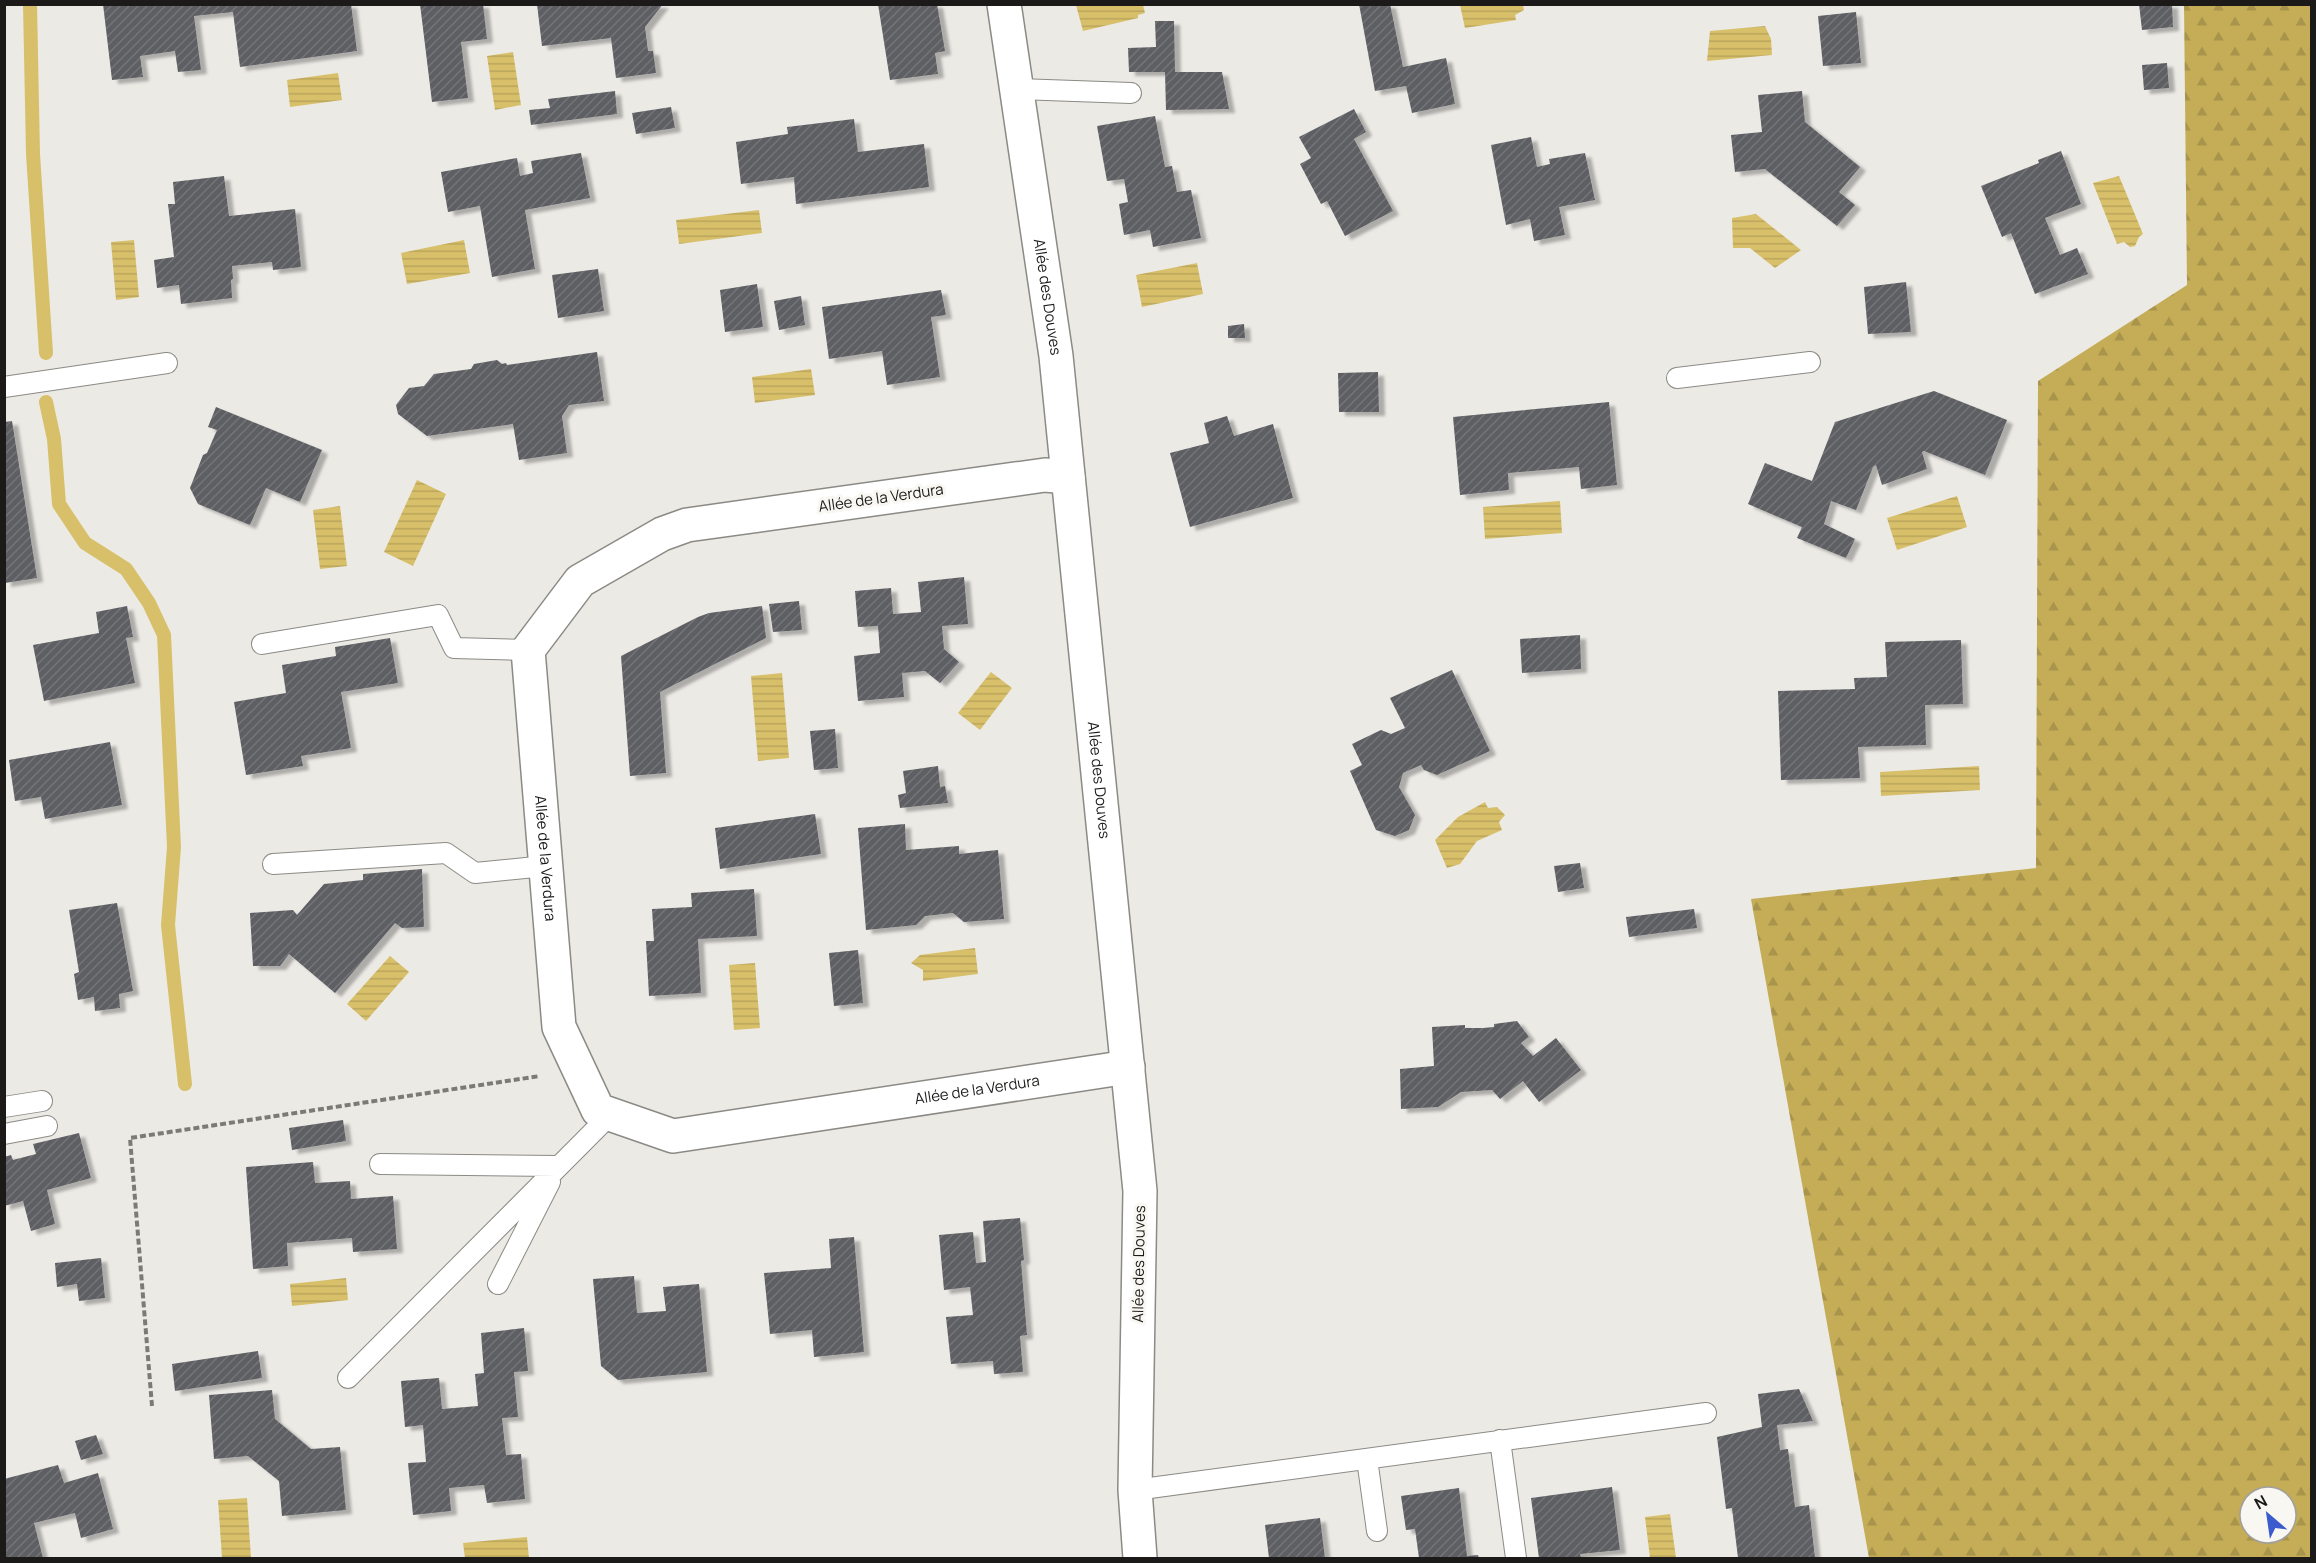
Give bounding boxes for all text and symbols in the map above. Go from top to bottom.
street label: Allée des Douves [1029,237,1067,357]
street label: Allée de la Verdura [817,478,945,517]
street label: Allée des Douves [1083,720,1115,840]
street label: Allée de la Verdura [530,795,561,922]
street label: Allée de la Verdura [913,1070,1041,1109]
street label: Allée des Douves [1127,1205,1150,1323]
north arrow [2238,1485,2298,1545]
text: N [2250,1489,2271,1514]

